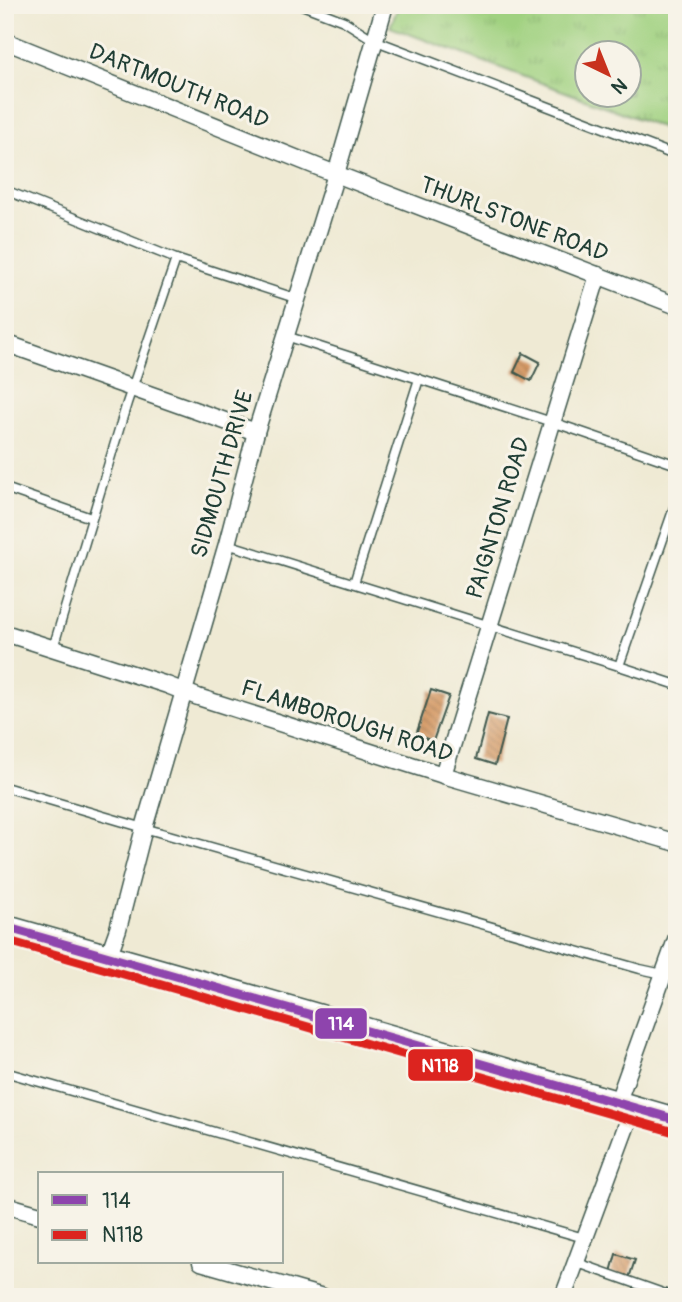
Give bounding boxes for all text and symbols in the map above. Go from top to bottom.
street label: DARTMOUTH ROAD [85,37,273,135]
north arrow [574,38,644,108]
text: N [606,73,632,99]
street label: THURLSTONE ROAD [416,170,612,268]
street label: SIDMOUTH DRIVE [184,387,260,561]
street label: PAIGNTON ROAD [460,434,536,602]
street label: FLAMBOROUGH ROAD [238,673,456,769]
line badge: 114 [314,1007,368,1040]
text: 114 [328,1012,354,1036]
line badge: N118 [407,1048,474,1082]
text: N118 [421,1054,459,1078]
legend [38,1172,284,1264]
text: 114 [102,1188,131,1215]
text: N118 [102,1222,143,1249]

